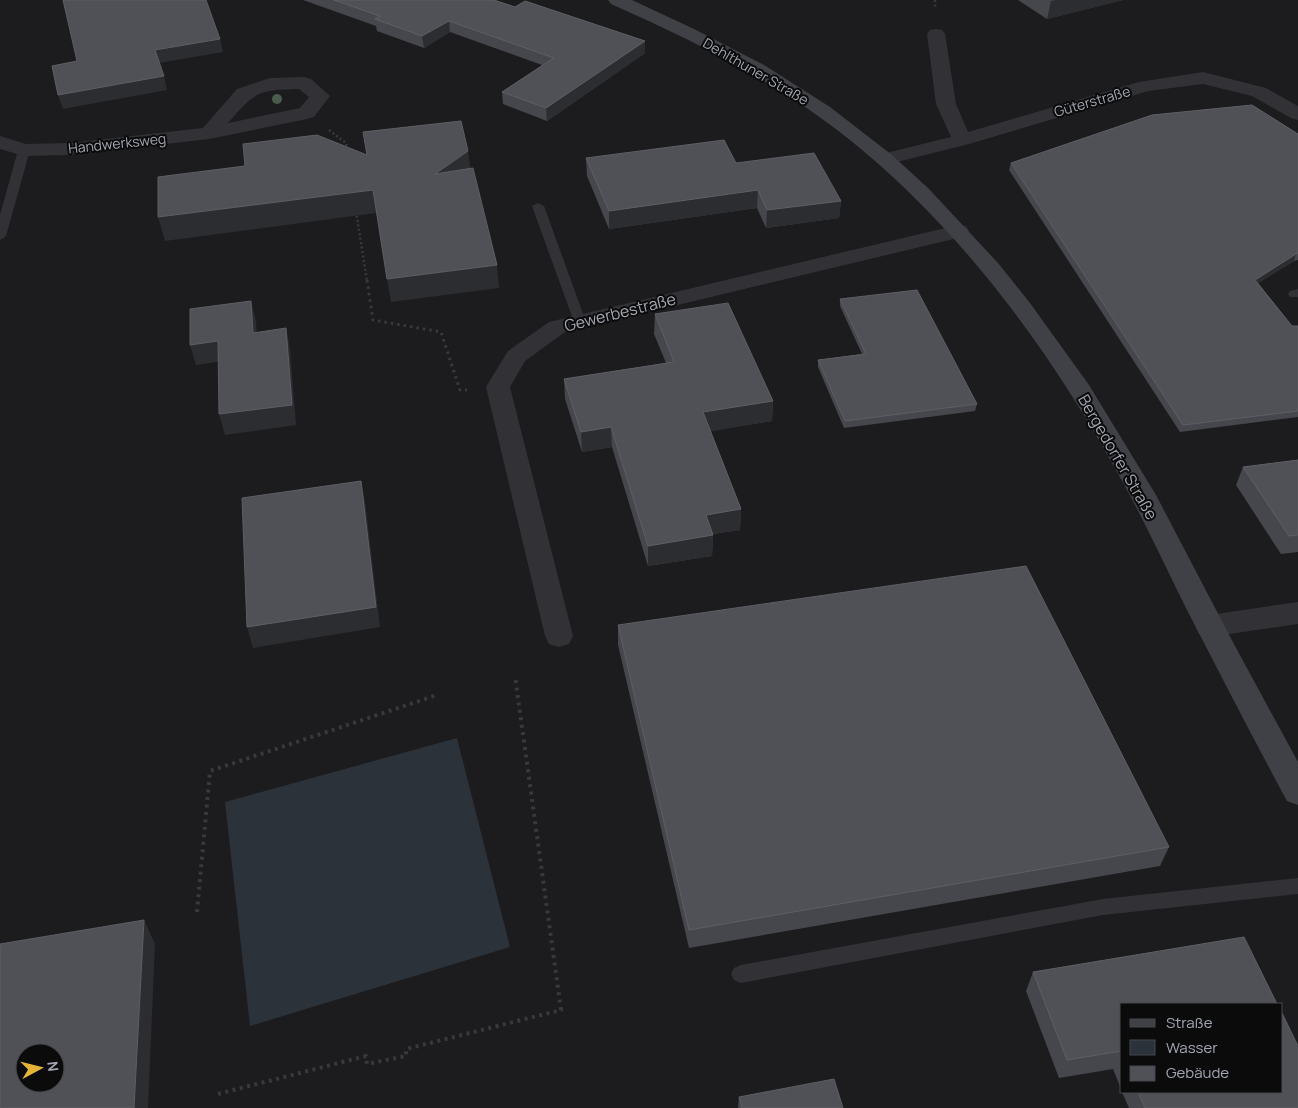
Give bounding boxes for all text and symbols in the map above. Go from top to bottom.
street label: Dehlthuner Straße [700,33,812,109]
street label: Güterstraße [1052,81,1132,121]
street label: Handwerksweg [67,128,167,158]
street label: Gewerbestraße [562,288,678,336]
street label: Bergedorfer Straße [1073,390,1163,524]
legend [1120,1003,1283,1093]
text: Straße [1166,1012,1213,1033]
text: Wasser [1166,1037,1218,1058]
north arrow [15,1043,65,1093]
text: N [43,1060,63,1073]
text: Gebäude [1166,1062,1229,1083]

